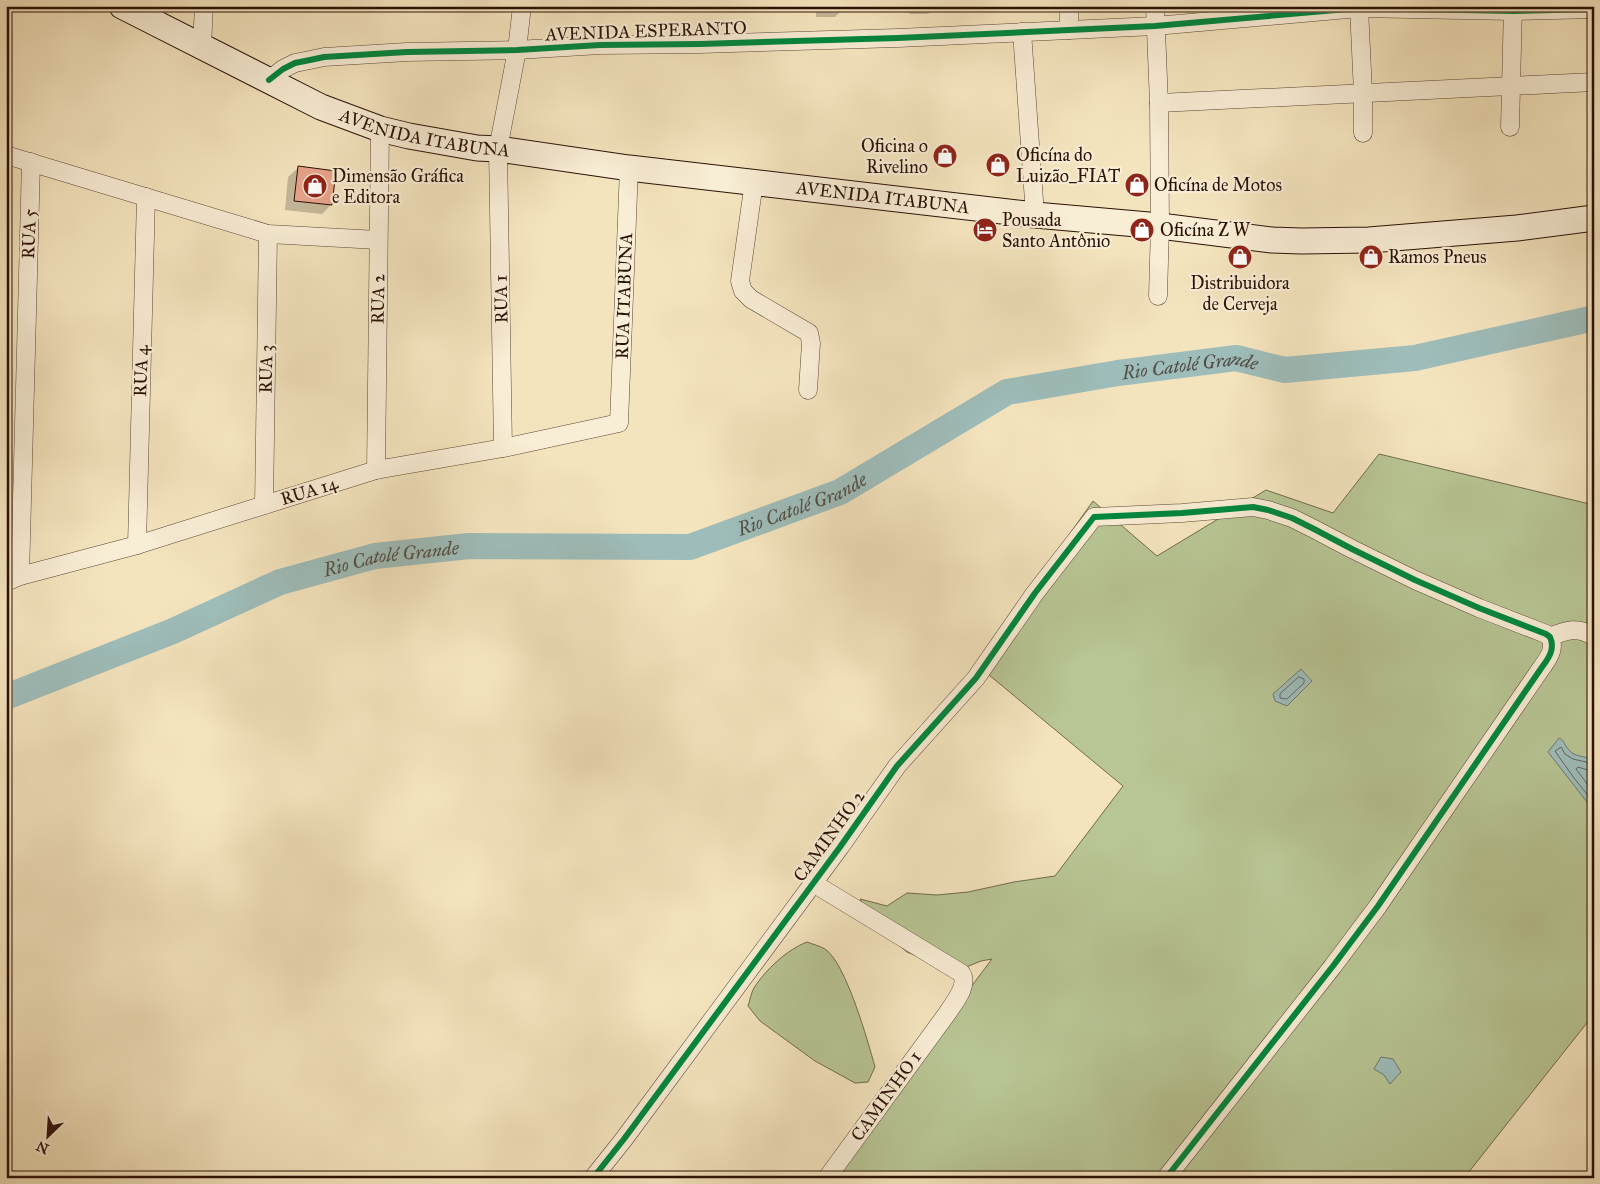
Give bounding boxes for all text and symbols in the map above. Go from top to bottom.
street label: AVENIDA ESPERANTO [544,16,747,46]
street label: AVENIDA ITABUNA [336,104,512,162]
place label: Oficina o Rivelino [861,135,928,178]
shop icon: Oficina o Rivelino [932,143,958,169]
place label: Oficína do Luizão_FIAT [1016,144,1120,187]
shop icon: Oficína do Luizão_FIAT [985,152,1011,178]
place label: Dimensão Gráfica e Editora [332,165,464,208]
shop icon: Oficína de Motos [1124,172,1150,198]
shop icon: Dimensão Gráfica e Editora [302,173,328,199]
place label: Oficína de Motos [1154,174,1282,196]
street label: AVENIDA ITABUNA [794,176,971,218]
street label: RUA 5 [17,208,41,259]
place label: Pousada Santo Antônio [1002,209,1110,252]
hotel icon: Pousada Santo Antônio [972,217,998,243]
shop icon: Oficína Z W [1129,217,1155,243]
place label: Oficína Z W [1160,219,1251,241]
street label: RUA ITABUNA [611,232,637,360]
shop icon: Distribuidora de Cerveja [1227,244,1253,270]
shop icon: Ramos Pneus [1358,244,1384,270]
place label: Ramos Pneus [1388,246,1487,268]
place label: Distribuidora de Cerveja [1190,272,1290,315]
street label: RUA 2 [367,273,389,324]
street label: RUA 1 [490,274,512,324]
street label: RUA 4 [129,344,153,397]
street label: RUA 3 [255,344,277,394]
water label: Rio Catolé Grande [1119,346,1261,384]
water label: Rio Catolé Grande [733,467,871,541]
street label: RUA 14 [278,472,341,510]
water label: Rio Catolé Grande [319,536,461,581]
street label: CAMINHO 2 [788,786,870,886]
street label: CAMINHO 1 [846,1047,926,1145]
north arrow [22,1112,72,1162]
text: N [34,1137,52,1158]

